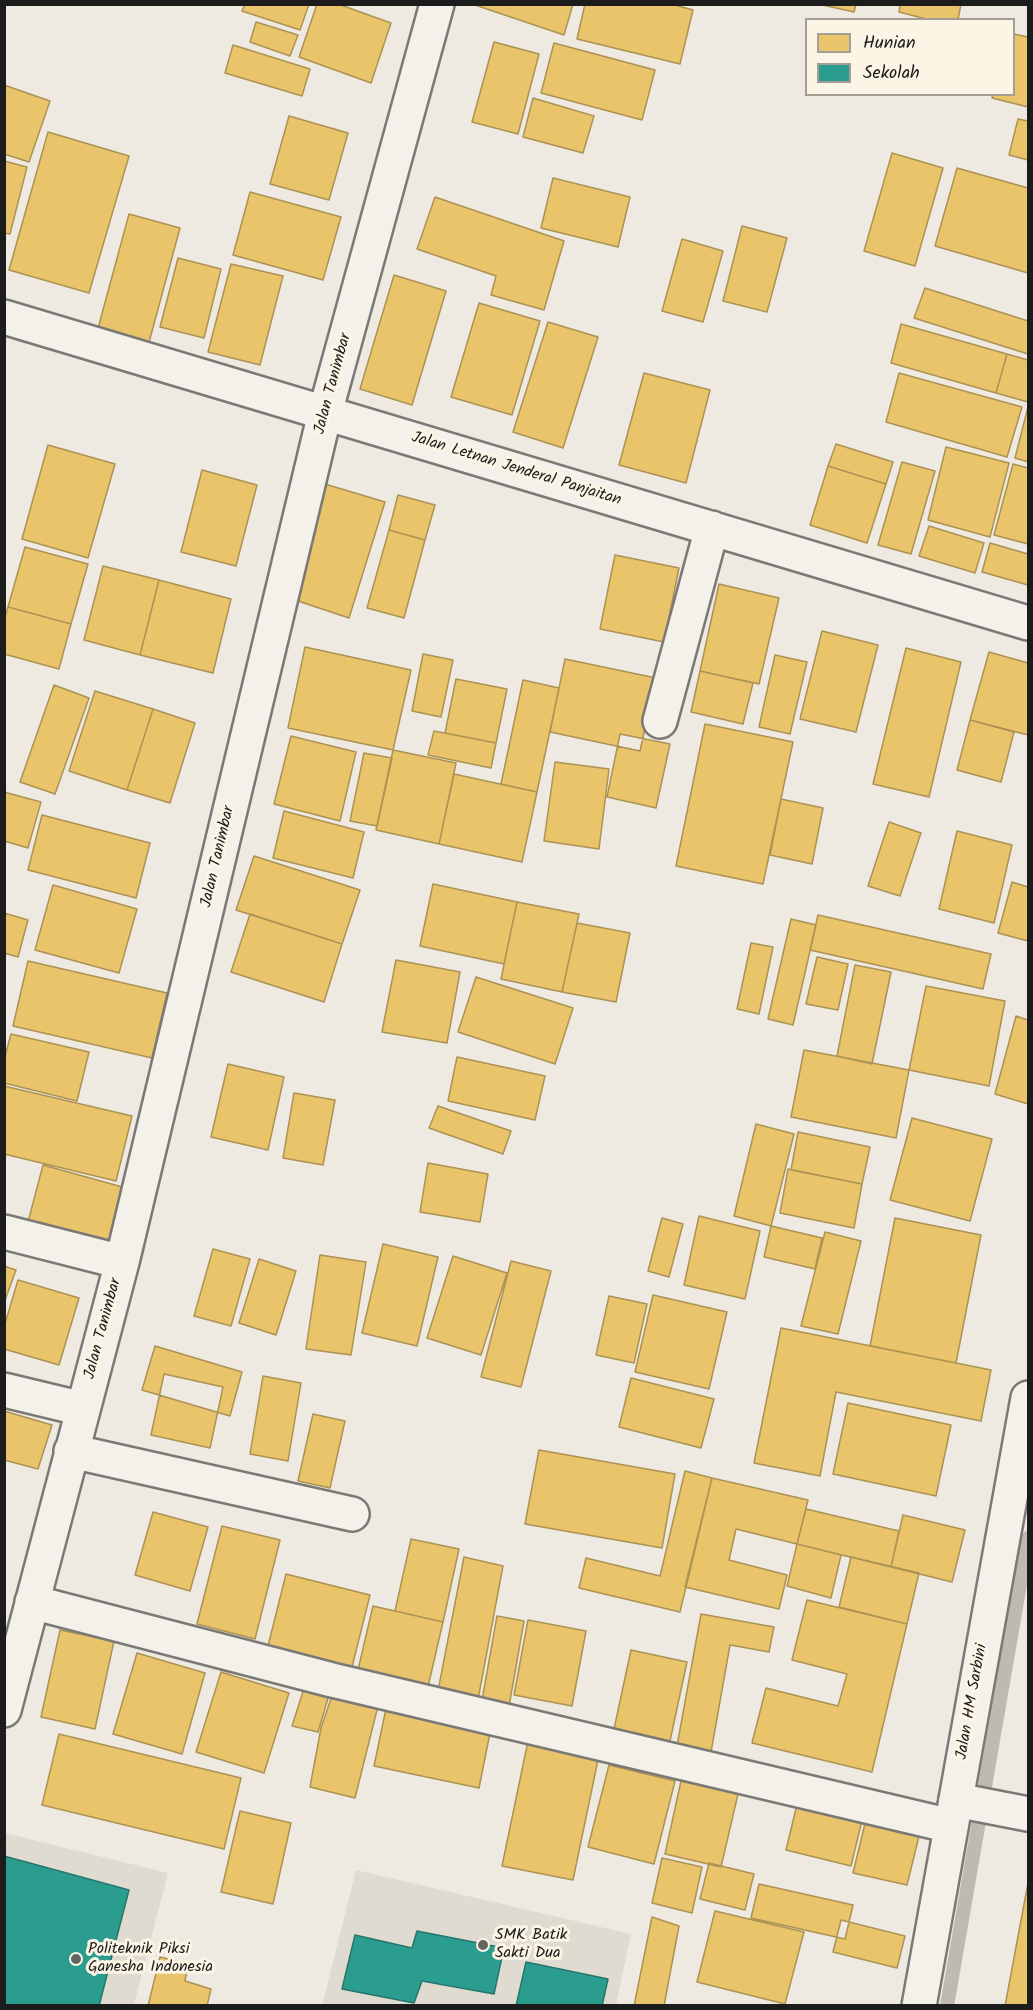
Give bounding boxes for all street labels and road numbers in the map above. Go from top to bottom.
street label: Jalan Tanimbar [311,331,357,437]
street label: Jalan Letnan Jenderal Panjaitan [409,429,623,511]
street label: Jalan Tanimbar [198,804,240,910]
street label: Jalan Tanimbar [81,1276,127,1382]
street label: Jalan HM Sarbini [953,1643,993,1761]

